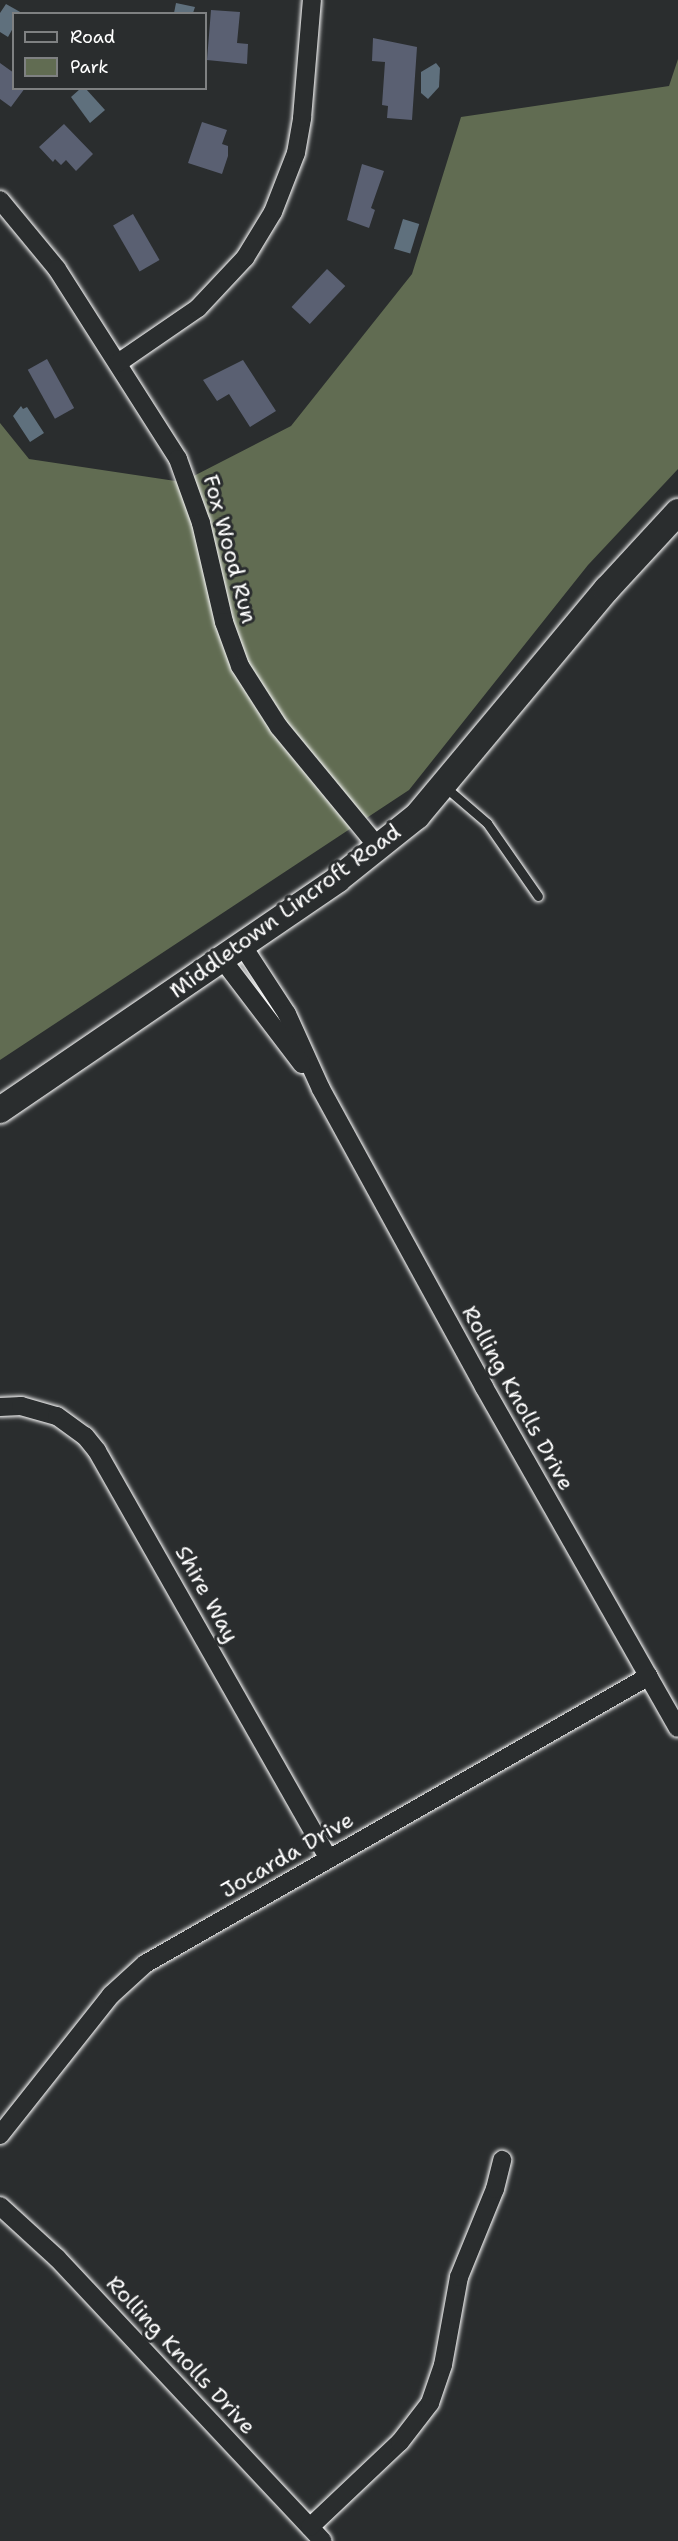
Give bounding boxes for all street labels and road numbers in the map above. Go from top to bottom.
street label: Fox Wood Run [197,472,263,626]
street label: Middletown Lincroft Road [164,818,406,1004]
street label: Rolling Knolls Drive [456,1301,580,1495]
street label: Shire Way [170,1541,244,1647]
street label: Jocarda Drive [216,1806,358,1904]
street label: Rolling Knolls Drive [101,2270,261,2440]

